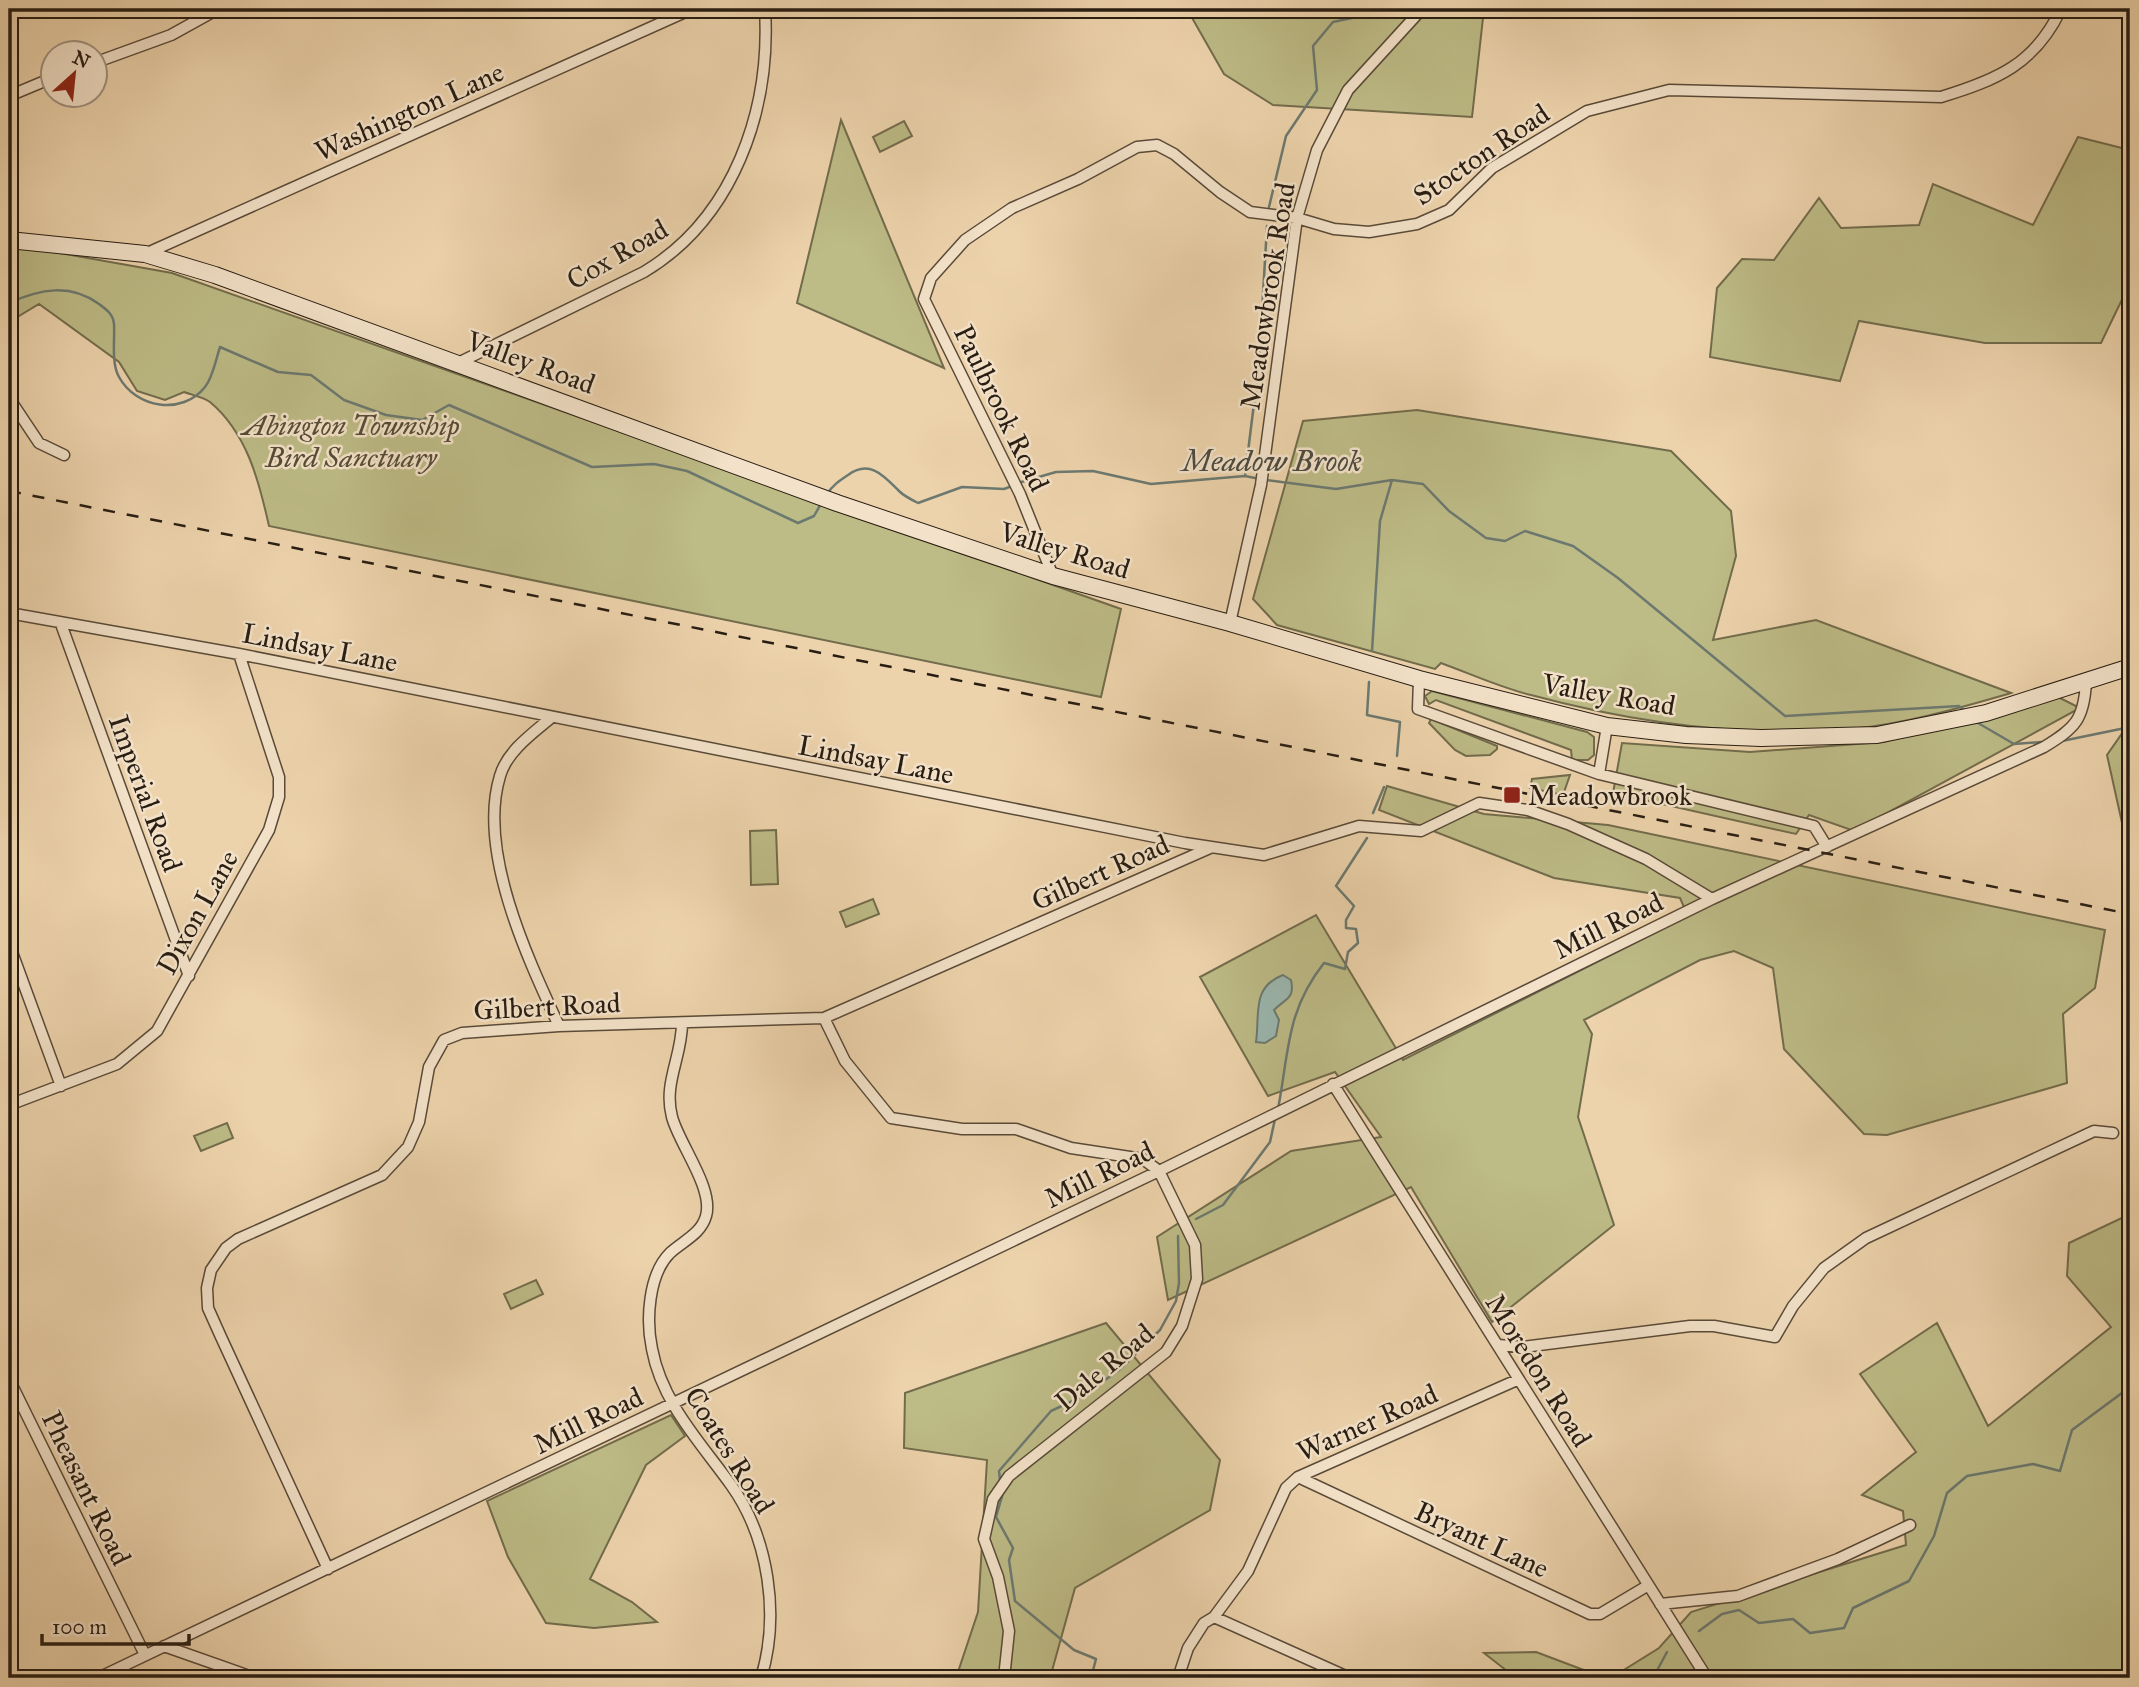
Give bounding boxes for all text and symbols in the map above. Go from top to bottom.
north arrow [38,38,108,108]
text: N [69,45,94,73]
street label: Washington Lane [309,54,509,169]
street label: Stocton Road [1406,96,1556,213]
street label: Meadowbrook Road [1232,180,1303,412]
street label: Cox Road [560,211,674,297]
street label: Paulbrook Road [946,319,1057,497]
street label: Valley Road [461,323,600,402]
park label: Abington Township Bird Sanctuary [239,408,460,475]
water label: Meadow Brook [1179,443,1362,479]
street label: Valley Road [994,514,1134,587]
street label: Lindsay Lane [239,615,401,680]
street label: Valley Road [1539,665,1678,723]
street label: Imperial Road [101,710,190,876]
street label: Lindsay Lane [795,727,957,792]
place label: Meadowbrook [1528,778,1692,813]
marker: Meadowbrook [1502,785,1522,805]
street label: Gilbert Road [1026,827,1175,918]
street label: Dixon Lane [149,844,246,981]
street label: Mill Road [1548,884,1669,967]
street label: Gilbert Road [473,985,621,1028]
street label: Mill Road [1039,1133,1160,1216]
street label: Moredon Road [1478,1287,1600,1453]
street label: Dale Road [1048,1316,1161,1419]
street label: Warner Road [1291,1376,1443,1469]
street label: Mill Road [528,1379,649,1462]
street label: Coates Road [677,1380,782,1520]
street label: Pheasant Road [34,1405,139,1571]
street label: Bryant Lane [1409,1493,1554,1586]
scale bar [42,1603,189,1647]
text: 100 m [52,1614,107,1640]

